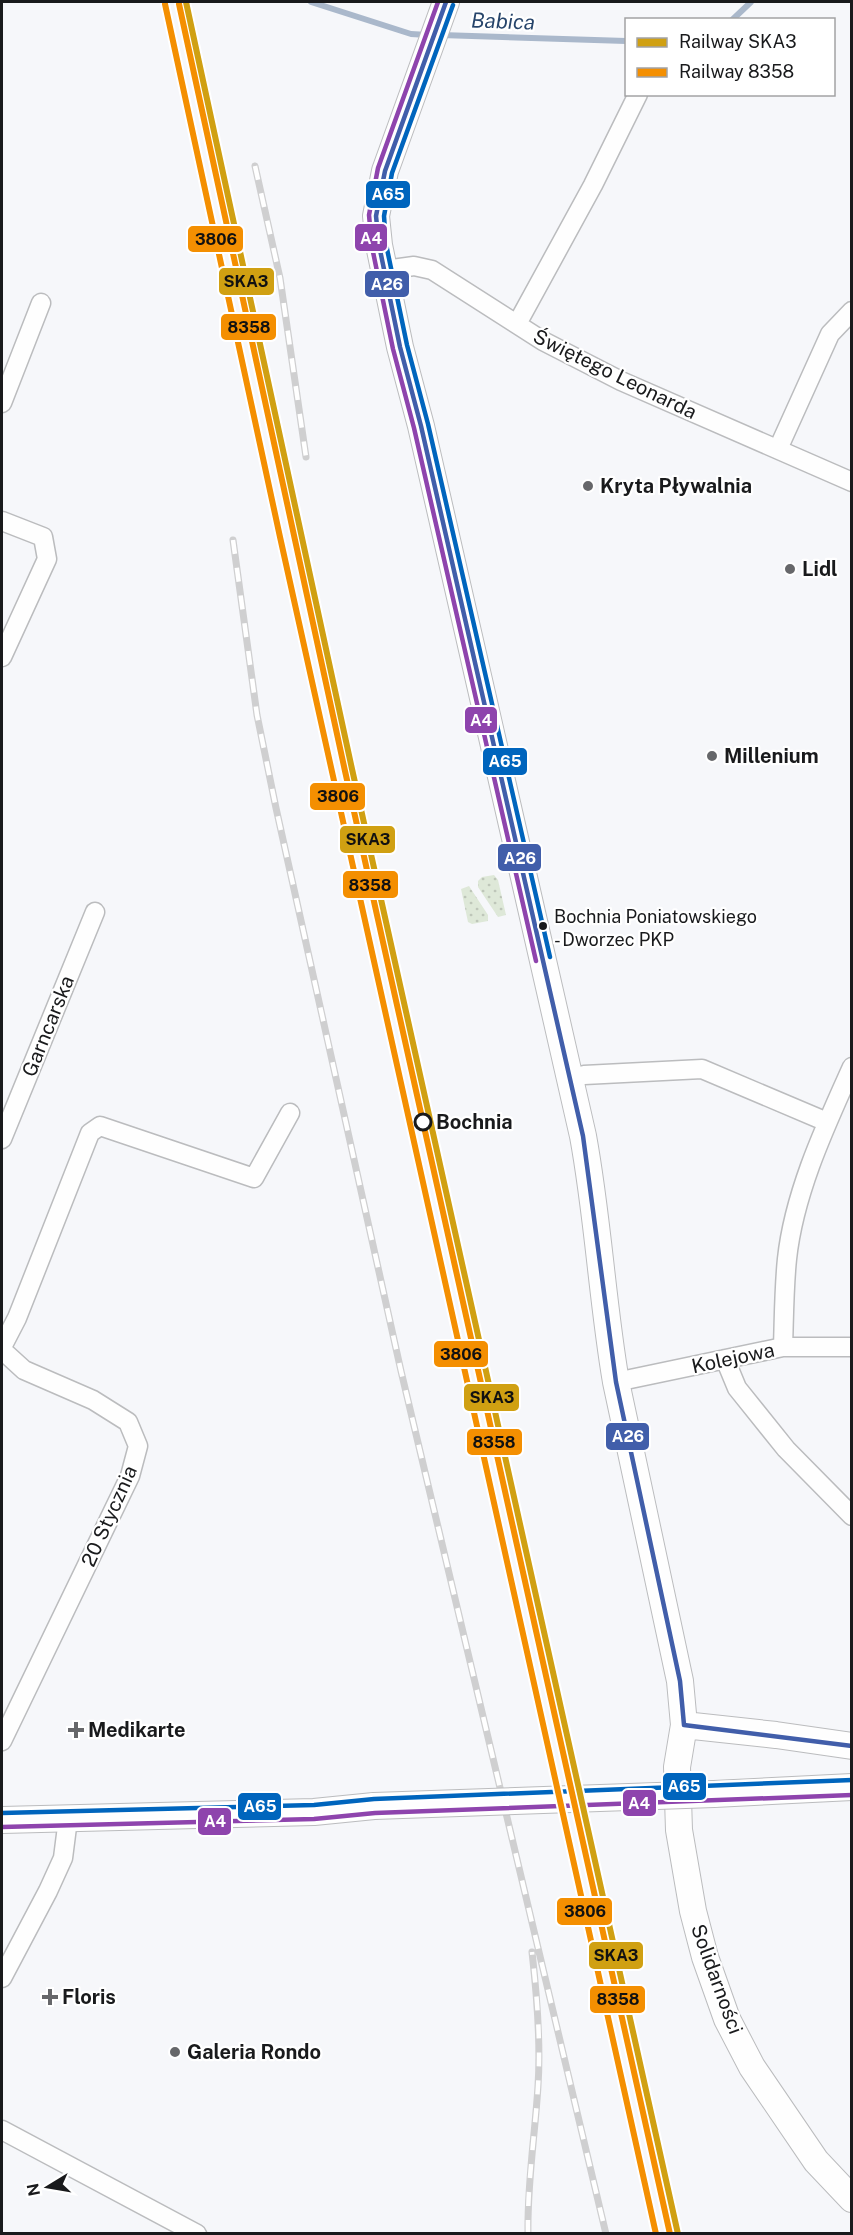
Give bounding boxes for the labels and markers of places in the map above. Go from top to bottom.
place label: Kryta Pływalnia [600,474,752,498]
marker: Kryta Pływalnia [581,479,595,493]
place label: Lidl [802,557,838,581]
marker: Lidl [783,562,797,576]
place label: Millenium [724,744,819,768]
marker: Millenium [705,749,719,763]
place label: Bochnia Poniatowskiego - Dworzec PKP [554,906,757,950]
marker: Bochnia Poniatowskiego - Dworzec PKP [537,920,549,932]
place label: Bochnia [436,1110,513,1134]
marker: Bochnia [414,1113,432,1131]
place label: Medikarte [88,1718,186,1742]
marker: Medikarte [69,1723,83,1737]
place label: Floris [62,1985,116,2009]
marker: Floris [43,1990,57,2004]
place label: Galeria Rondo [187,2040,321,2064]
marker: Galeria Rondo [168,2045,182,2059]

